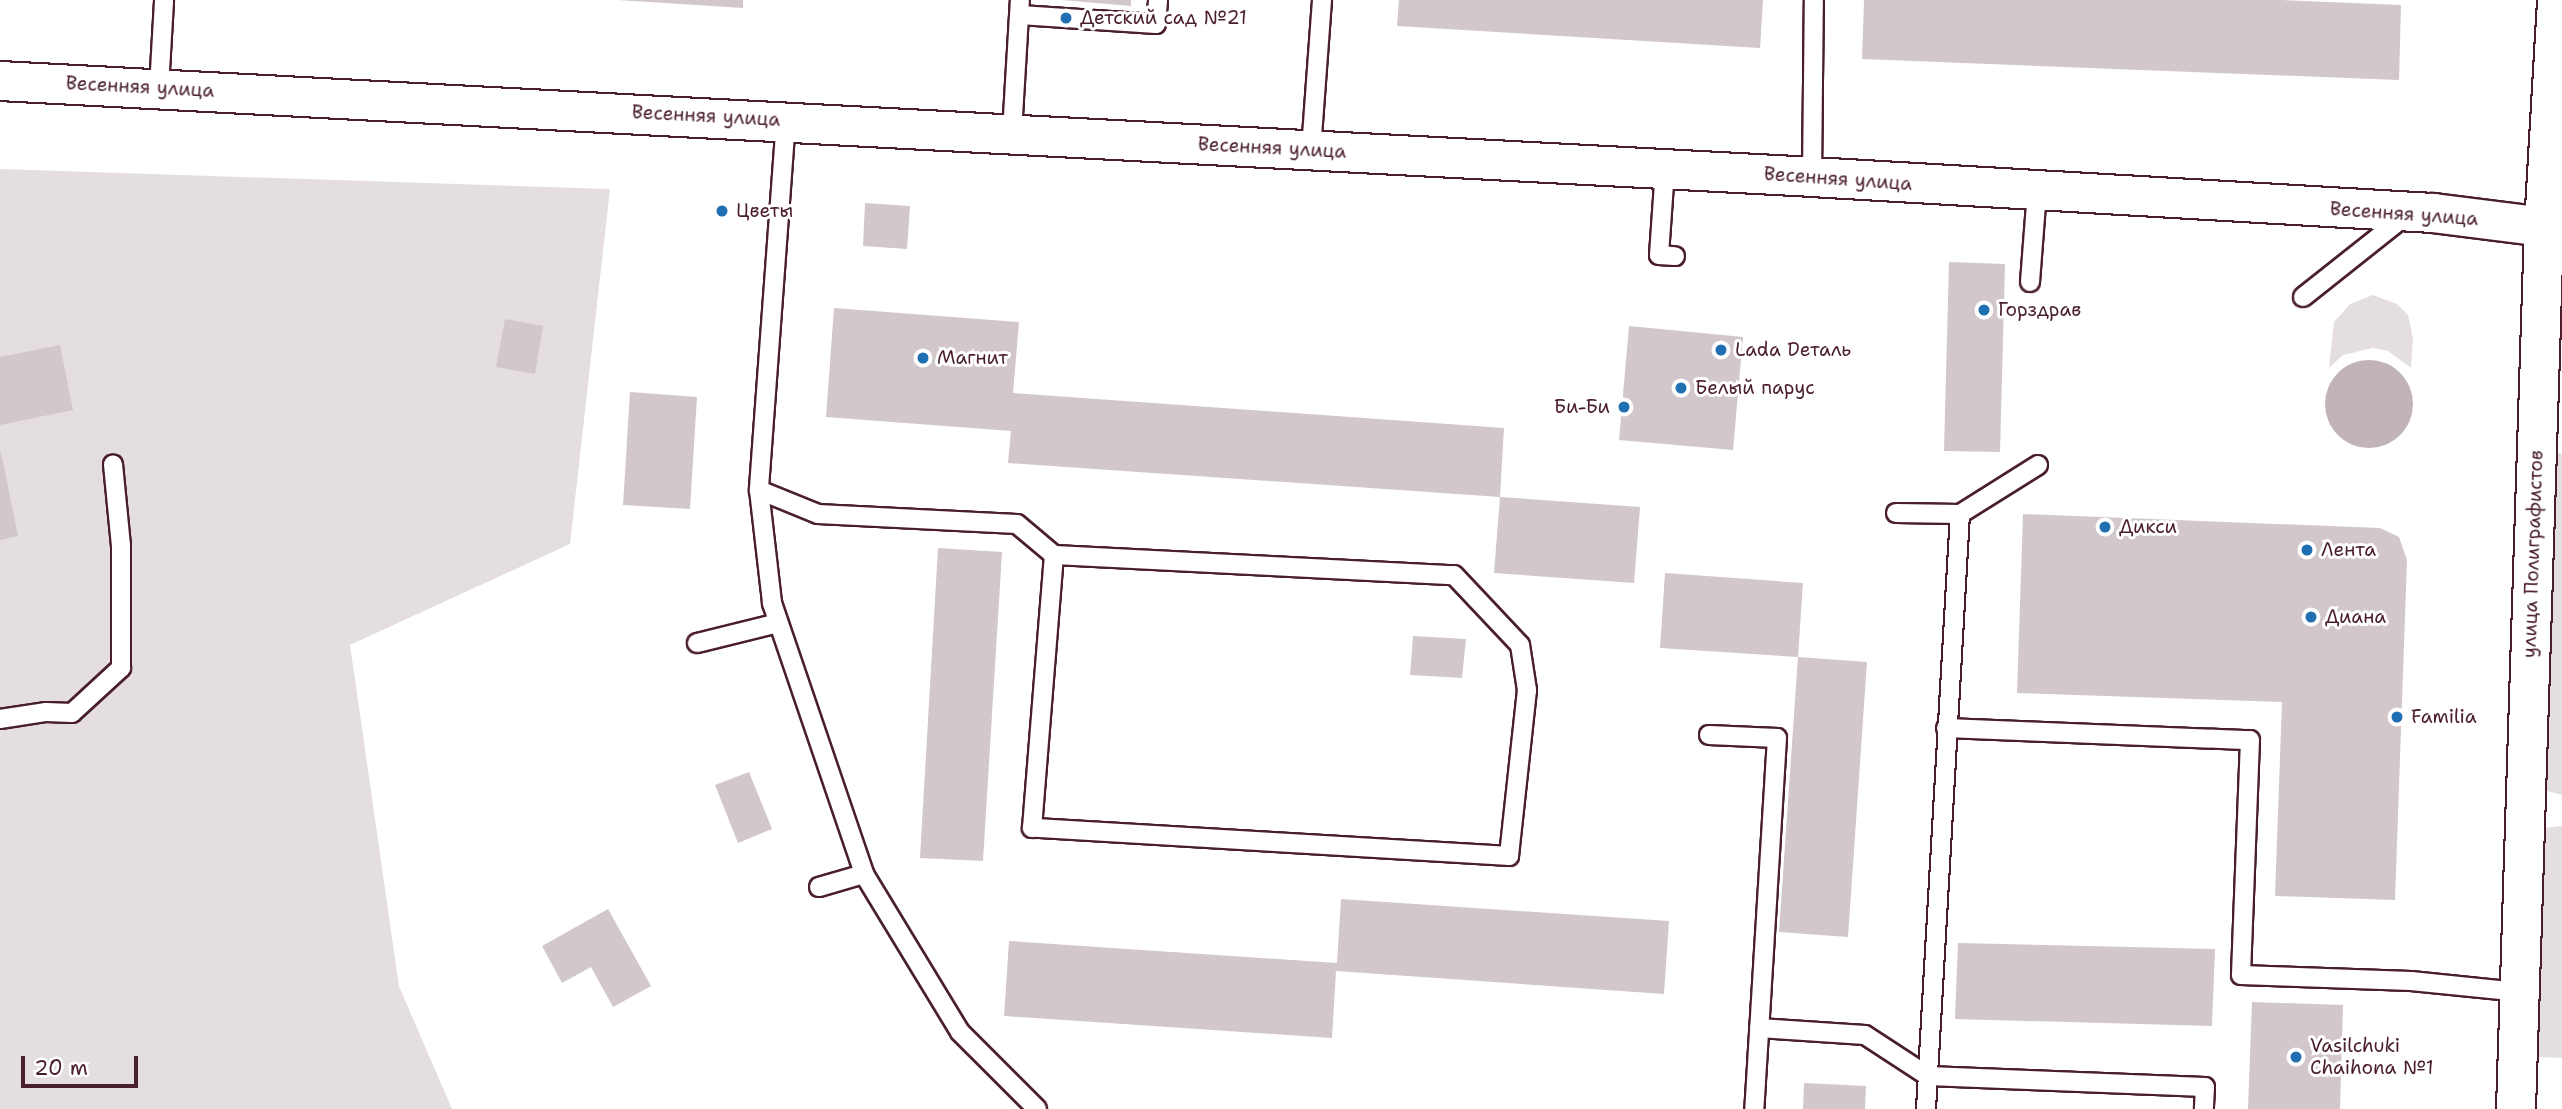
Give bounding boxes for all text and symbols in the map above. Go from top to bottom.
place label: Детский сад №21 [1080,7,1247,29]
marker: Детский сад №21 [1058,10,1074,26]
street label: Весенняя улица [65,72,215,102]
street label: Весенняя улица [631,101,781,131]
street label: Весенняя улица [1197,133,1347,163]
street label: Весенняя улица [1763,162,1913,196]
street label: Весенняя улица [2329,197,2479,231]
place label: Цветы [736,200,793,222]
marker: Цветы [714,203,730,219]
place label: Горздрав [1998,299,2081,321]
marker: Горздрав [1976,302,1992,318]
place label: Lada Dеталь [1735,339,1851,361]
marker: Lada Dеталь [1713,342,1729,358]
place label: Магнит [937,347,1008,369]
marker: Магнит [915,350,931,366]
place label: Белый парус [1695,377,1815,399]
marker: Белый парус [1673,380,1689,396]
place label: Би-Би [1554,396,1610,418]
marker: Би-Би [1616,399,1632,415]
street label: улица Полиграфистов [2518,450,2548,658]
place label: Дикси [2119,516,2177,538]
marker: Дикси [2097,519,2113,535]
place label: Лента [2321,539,2376,561]
marker: Лента [2299,542,2315,558]
place label: Диана [2325,606,2386,628]
marker: Диана [2303,609,2319,625]
place label: Familia [2411,706,2476,728]
marker: Familia [2389,709,2405,725]
place label: Vasilchuki Chaihona №1 [2310,1035,2434,1079]
scale bar [24,1042,142,1086]
marker: Vasilchuki Chaihona №1 [2288,1049,2304,1065]
text: 20 m [34,1054,88,1082]

